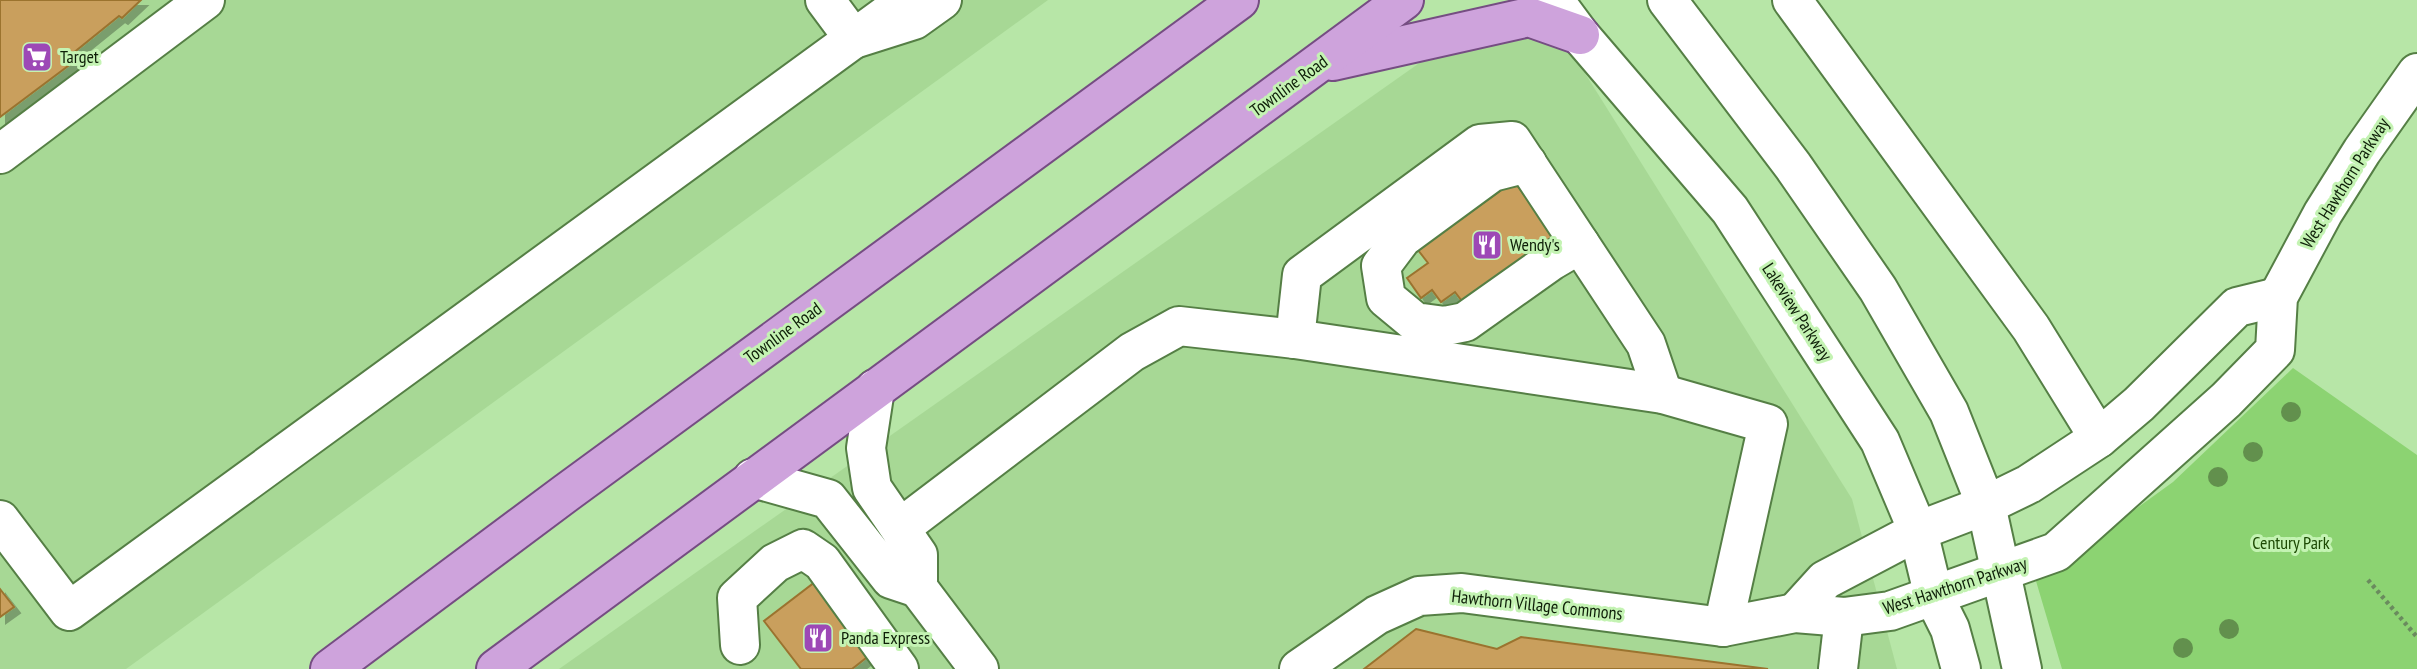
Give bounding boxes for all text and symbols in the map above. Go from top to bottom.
supermarket icon: Target [20,40,54,74]
place label: Target [60,45,99,68]
street label: Townline Road [1245,50,1332,121]
street label: West Hawthorn Parkway [2295,113,2394,252]
restaurant icon: Wendy's [1470,228,1504,262]
place label: Wendy's [1510,233,1560,256]
street label: Lakeview Parkway [1757,259,1838,365]
street label: Townline Road [739,297,826,368]
park label: Century Park [2252,531,2330,554]
street label: West Hawthorn Parkway [1880,551,2030,620]
street label: Hawthorn Village Commons [1450,584,1624,625]
restaurant icon: Panda Express [801,621,835,655]
place label: Panda Express [841,626,930,649]

